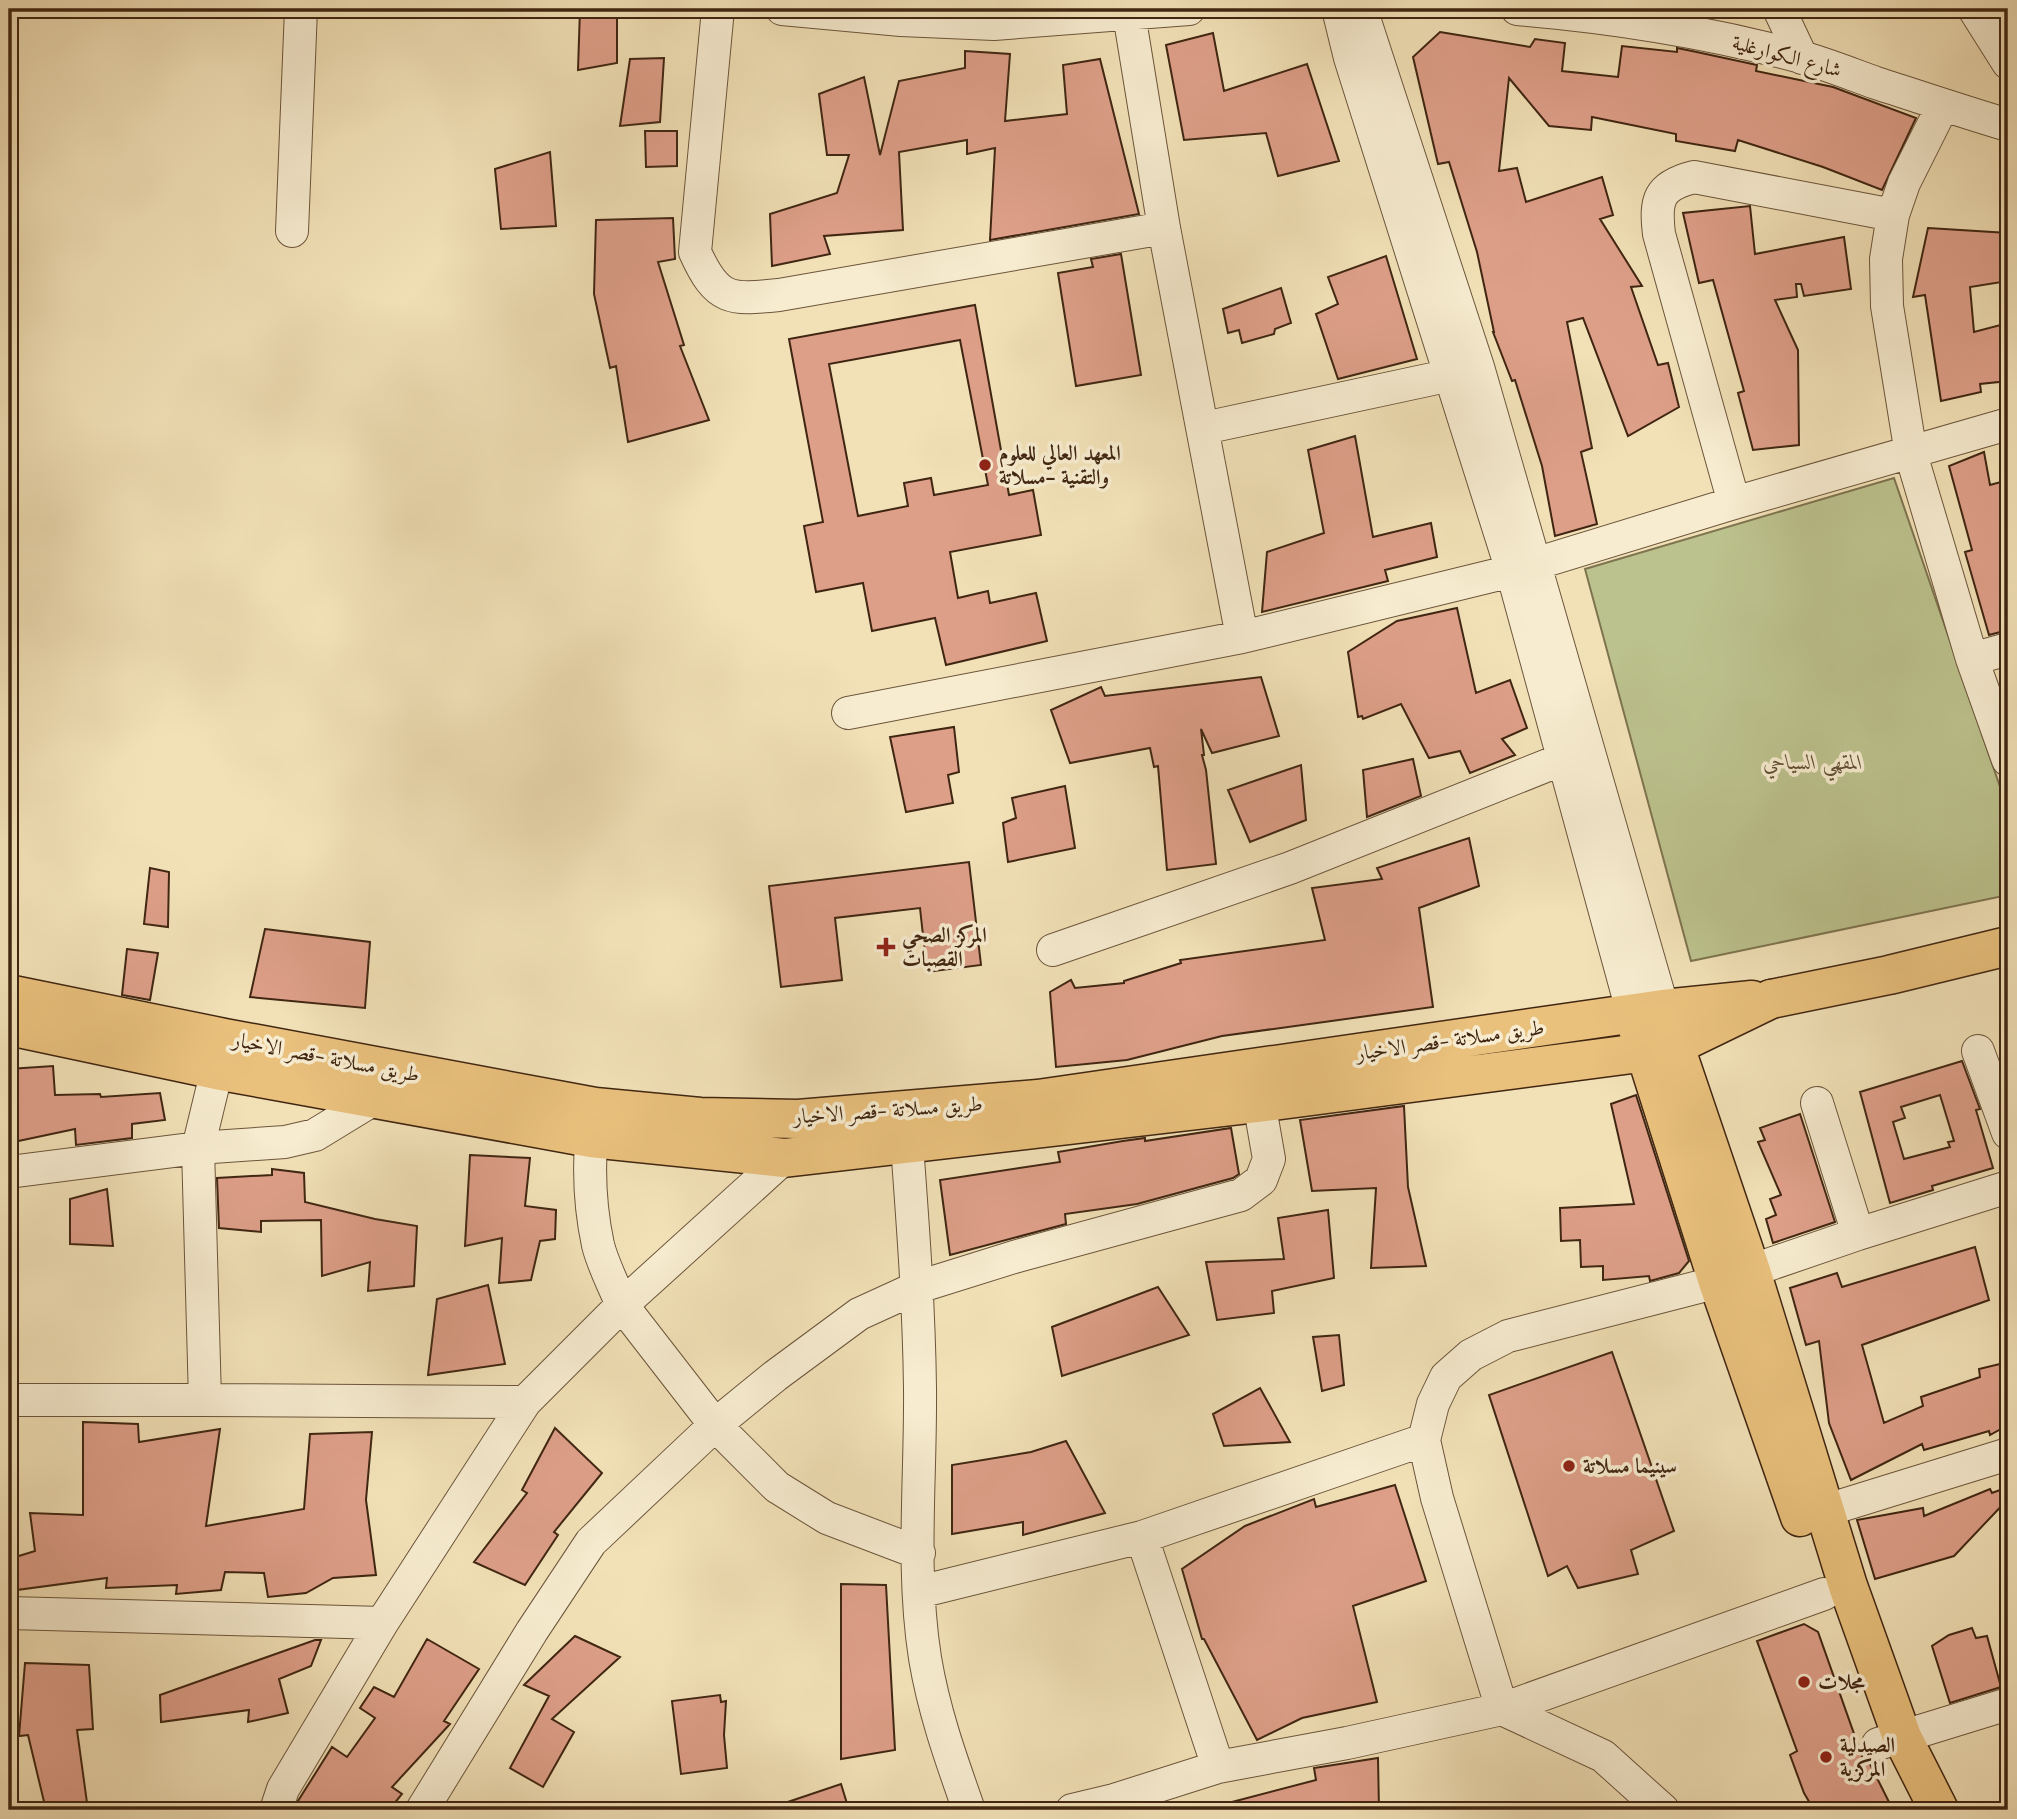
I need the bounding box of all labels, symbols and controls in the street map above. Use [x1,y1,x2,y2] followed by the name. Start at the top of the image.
[1728,28,1845,88] street label: شارع الكوارغلية
[999,439,1121,492] place label: المعهد العالي للعلوم والتقنية -مسلاتة
[977,457,993,473] marker: المعهد العالي للعلوم والتقنية -مسلاتة
[1763,748,1863,782] park label: المقهي السياحي
[902,921,987,974] place label: المركز الصحي القصبات
[876,937,896,957] marker: المركز الصحي القصبات
[1352,1013,1546,1068] street label: طريق مسلاتة -قصر الاخيار
[228,1025,422,1090] street label: طريق مسلاتة -قصر الاخيار
[790,1089,984,1132] street label: طريق مسلاتة -قصر الاخيار
[1583,1452,1677,1481] place label: سينيما مسلاتة
[1561,1458,1577,1474] marker: سينيما مسلاتة
[1818,1668,1866,1697] place label: مجلات
[1796,1674,1812,1690] marker: مجلات
[1840,1731,1895,1784] place label: الصيدلية المركزية
[1818,1749,1834,1765] marker: الصيدلية المركزية

